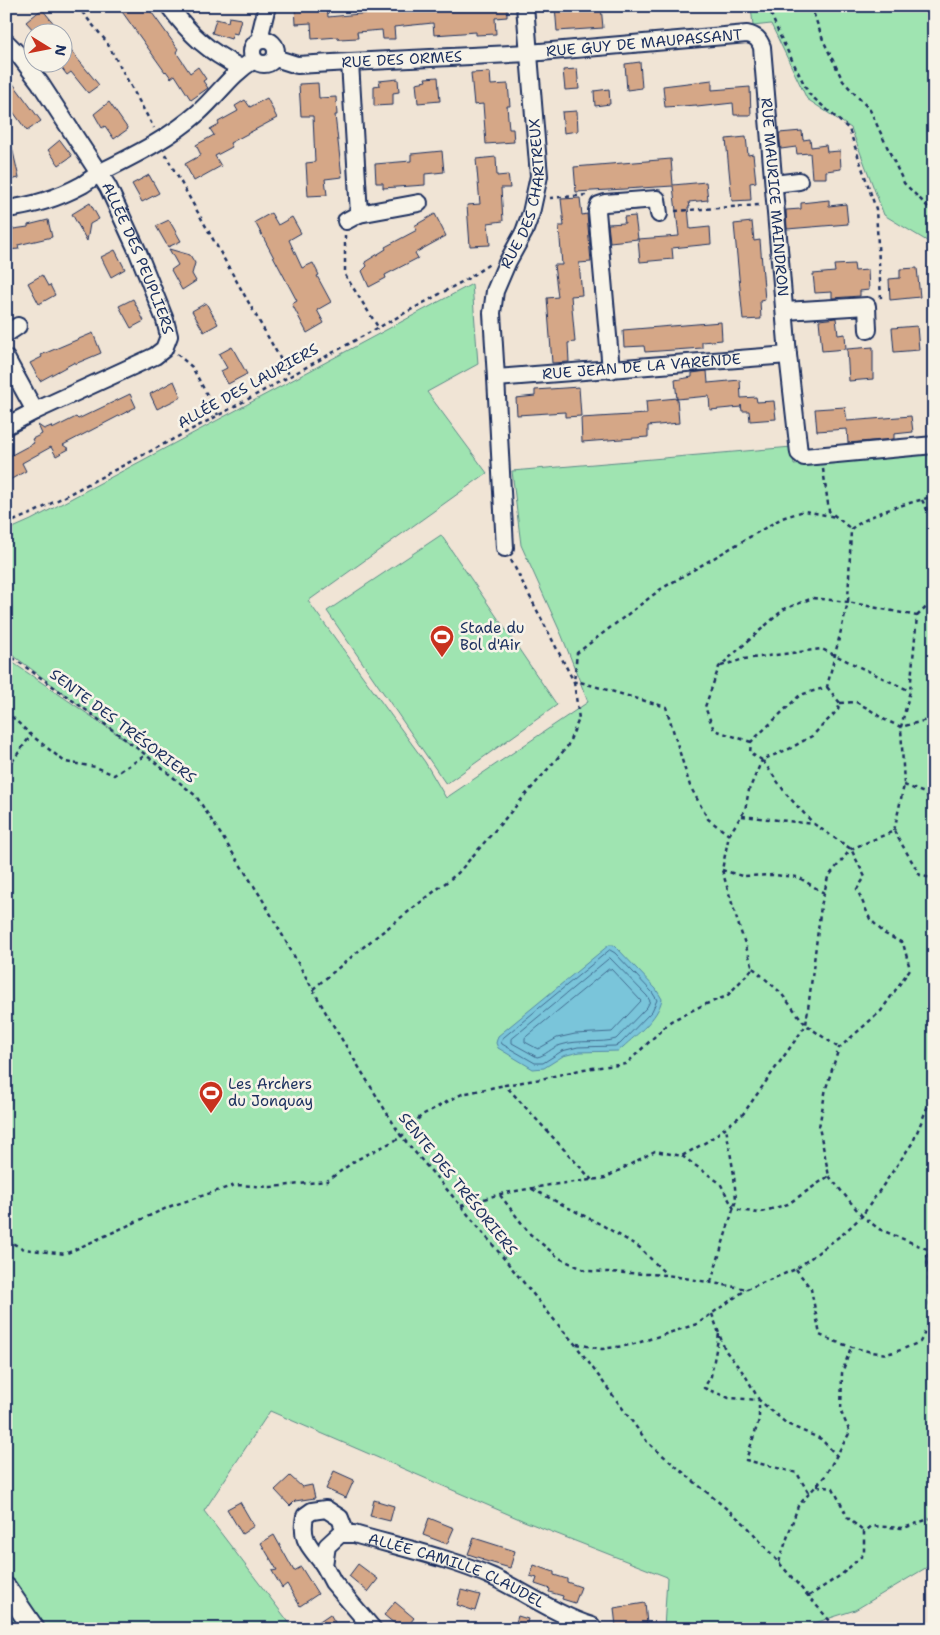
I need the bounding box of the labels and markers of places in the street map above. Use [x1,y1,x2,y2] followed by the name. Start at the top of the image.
[460,618,525,655] place label: Stade du Bol d'Air
[429,624,455,658] sports icon: Stade du Bol d'Air
[228,1074,313,1111] place label: Les Archers du Jonquay
[198,1080,224,1114] sports icon: Les Archers du Jonquay

